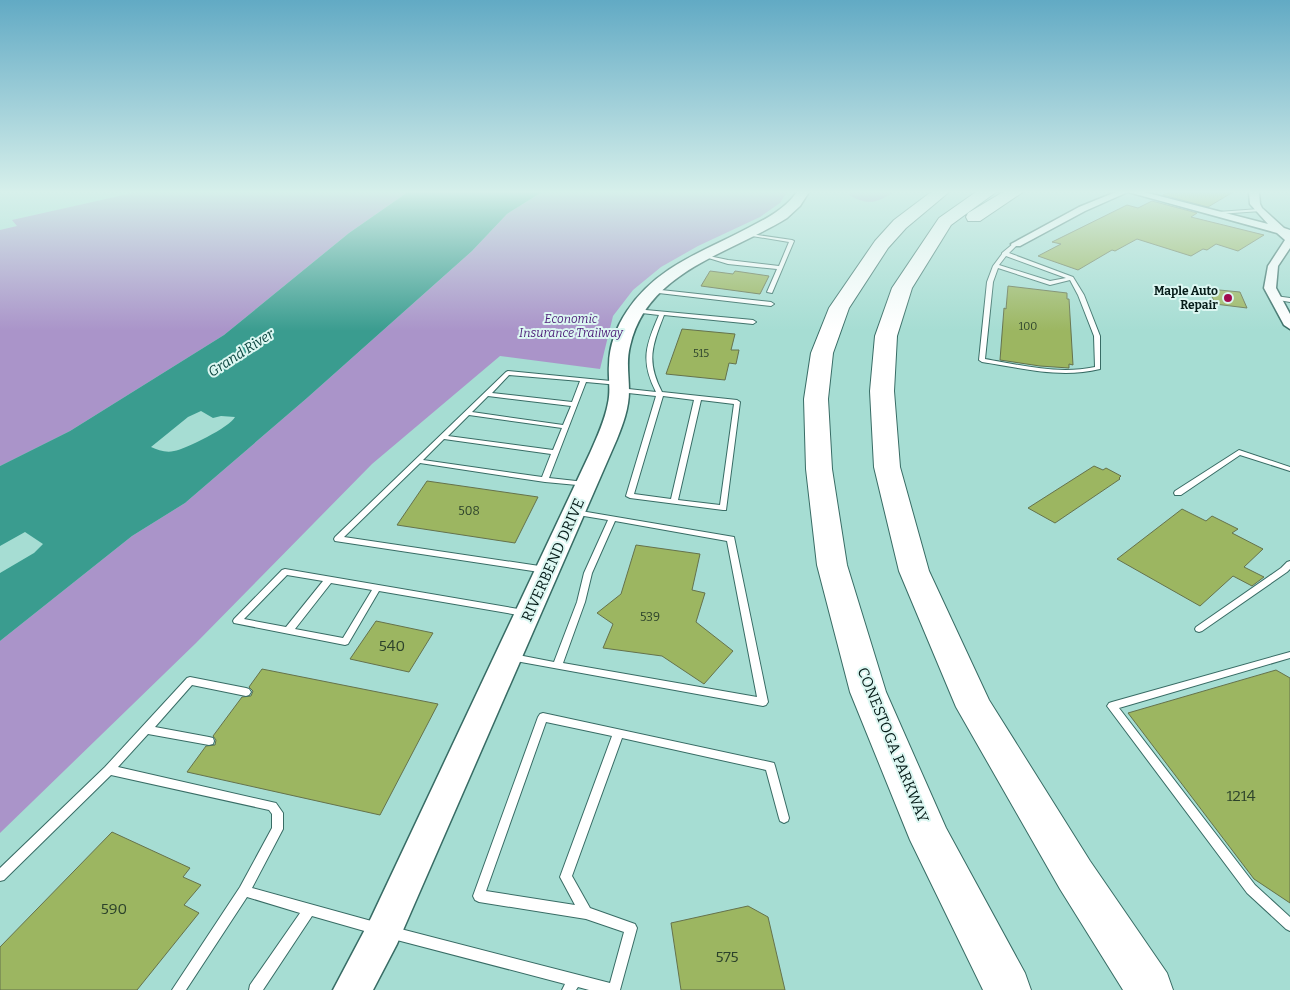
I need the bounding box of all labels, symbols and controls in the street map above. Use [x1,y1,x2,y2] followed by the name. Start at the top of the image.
[1154,284,1218,312] place label: Maple Auto Repair
[1222,292,1234,304] marker: Maple Auto Repair
[519,312,624,340] park label: Economic Insurance Trailway
[1019,320,1037,333] house number: 100
[205,325,278,381] water label: Grand River
[693,347,709,360] house number: 515
[518,496,588,624] street label: RIVERBEND DRIVE
[458,504,480,518] house number: 508
[640,610,660,624] house number: 539
[379,637,405,655] house number: 540
[854,665,933,826] street label: CONESTOGA PARKWAY
[1226,787,1256,805] house number: 1214
[101,900,127,918] house number: 590
[715,948,739,966] house number: 575

